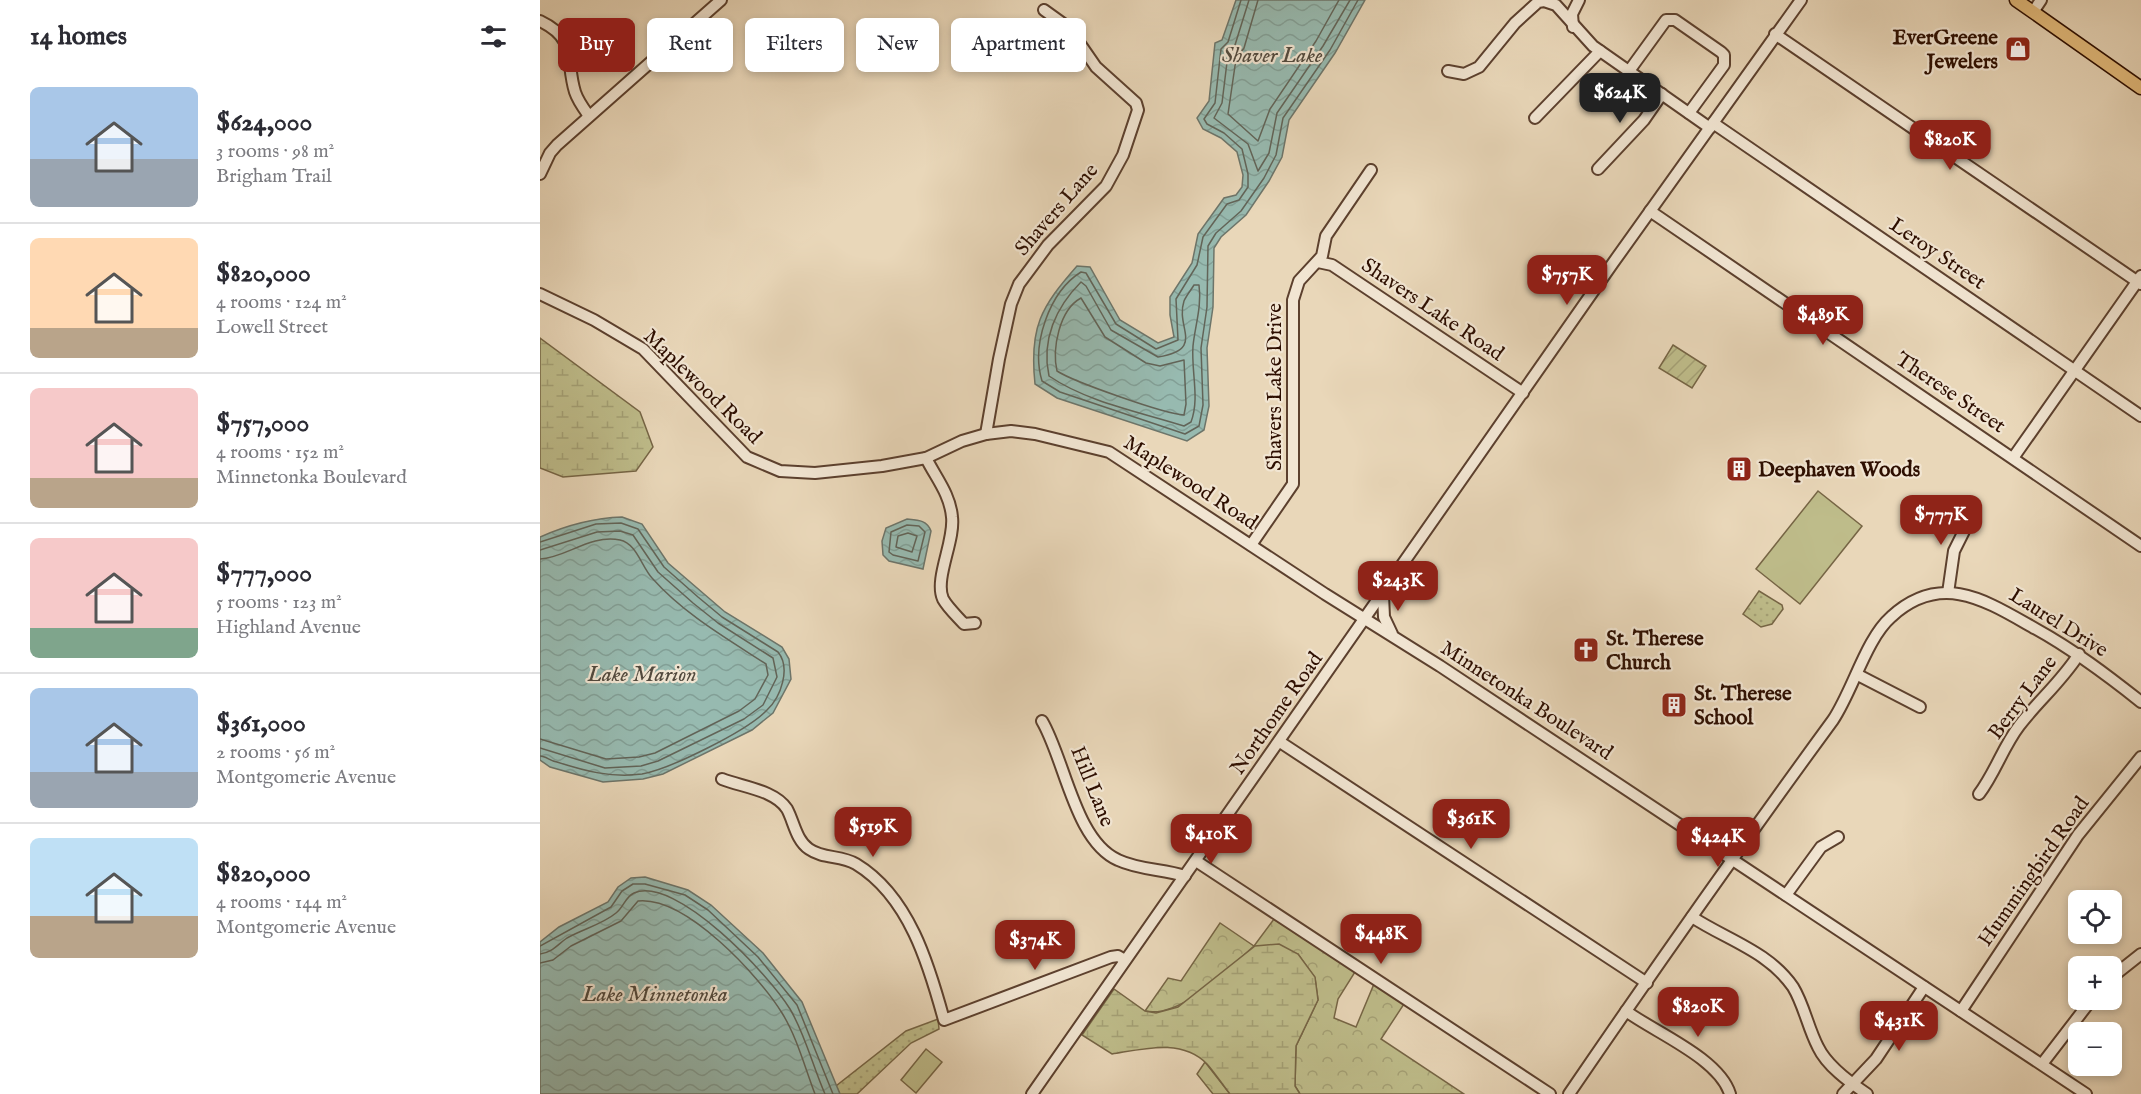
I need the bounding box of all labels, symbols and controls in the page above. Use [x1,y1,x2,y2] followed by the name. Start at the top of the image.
[558,18,635,72] chip: Buy
[647,18,733,72] chip: Rent
[745,18,844,72] chip: Filters
[856,18,939,72] chip: New
[951,18,1086,72] chip: Apartment
[30,20,127,53] text: 14 homes
[477,20,510,53] icon: filters
[1893,25,1998,76] place label: EverGreene Jewelers
[2003,34,2033,64] shop icon: EverGreene Jewelers
[1222,42,1323,70] water label: Shaver Lake
[1578,73,1662,124] pin: $624K
[1593,80,1647,105] text: $624K
[216,106,312,139] text: $624,000
[78,111,150,183] icon: home
[1908,120,1992,171] pin: $820K
[1924,127,1976,152] text: $820K
[216,139,334,164] text: 3 rooms · 98 m²
[1010,158,1105,262] street label: Shavers Lane
[216,164,332,189] text: Brigham Trail
[1884,212,1991,296] street label: Leroy Street
[1356,253,1509,368] street label: Shavers Lake Road
[1525,255,1609,306] pin: $757K
[216,257,311,290] text: $820,000
[78,262,150,334] icon: home
[1541,262,1593,287] text: $757K
[216,290,347,315] text: 4 rooms · 124 m²
[1781,295,1865,346] pin: $489K
[1797,302,1849,327] text: $489K
[1262,303,1289,471] street label: Shavers Lake Drive
[216,315,328,340] text: Lowell Street
[637,324,768,451] street label: Maplewood Road
[1890,346,2010,440] street label: Therese Street
[216,407,309,440] text: $757,000
[78,412,150,484] icon: home
[1118,430,1263,537] street label: Maplewood Road
[216,440,344,465] text: 4 rooms · 152 m²
[1724,454,1754,484] building icon: Deephaven Woods
[1758,457,1920,484] place label: Deephaven Woods
[216,465,407,490] text: Minnetonka Boulevard
[1899,495,1983,546] pin: $777K
[1914,502,1968,527] text: $777K
[216,557,312,590] text: $777,000
[1356,561,1440,612] pin: $243K
[78,562,150,634] icon: home
[1372,568,1424,593] text: $243K
[2004,582,2113,664] street label: Laurel Drive
[216,590,342,615] text: 5 rooms · 123 m²
[216,615,361,640] text: Highland Avenue
[1606,626,1704,677] place label: St. Therese Church
[1435,635,1618,768] street label: Minnetonka Boulevard
[1571,635,1601,665] church icon: St. Therese Church
[1225,646,1330,781] street label: Northome Road
[1983,650,2064,745] street label: Berry Lane
[586,661,697,689] water label: Lake Marion
[1694,681,1792,732] place label: St. Therese School
[1659,690,1689,720] building icon: St. Therese School
[216,707,306,740] text: $361,000
[78,712,150,784] icon: home
[216,740,335,765] text: 2 rooms · 56 m²
[1063,742,1120,831] street label: Hill Lane
[216,765,396,790] text: Montgomerie Avenue
[1972,791,2097,952] street label: Hummingbird Road
[1429,799,1513,850] pin: $361K
[1447,806,1495,831] text: $361K
[831,807,915,858] pin: $519K
[849,814,897,839] text: $519K
[1169,814,1253,865] pin: $410K
[1676,817,1760,868] pin: $424K
[1185,821,1237,846] text: $410K
[1691,824,1745,849] text: $424K
[216,857,311,890] text: $820,000
[78,862,150,934] icon: home
[216,890,347,915] text: 4 rooms · 144 m²
[2068,890,2122,1076] map controls
[2068,890,2122,944] button: locate
[1339,914,1423,965] pin: $448K
[216,915,396,940] text: Montgomerie Avenue
[993,920,1077,971] pin: $374K
[1355,921,1408,946] text: $448K
[1009,927,1061,952] text: $374K
[2068,956,2122,1010] button: +
[581,981,728,1009] water label: Lake Minnetonka
[1656,987,1740,1038] pin: $820K
[1672,994,1724,1019] text: $820K
[1857,1001,1941,1052] pin: $431K
[1874,1008,1924,1033] text: $431K
[2068,1022,2122,1076] button: −

